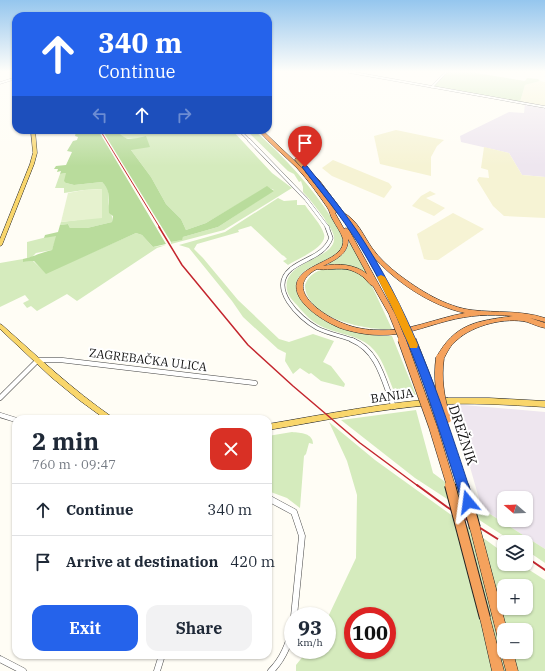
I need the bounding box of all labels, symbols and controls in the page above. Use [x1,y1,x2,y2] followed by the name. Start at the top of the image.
[98,24,182,61] text: 340 m
[32,28,84,80] icon: ahead
[98,60,175,83] text: Continue
[89,104,111,126] icon: left
[131,104,153,126] icon: ahead
[173,104,195,126] icon: right
[288,126,322,167] pin
[294,132,316,154] icon: arrive
[88,345,209,374] street label: ZAGREBAČKA ULICA
[370,385,415,406] street label: BANIJA
[445,402,481,468] street label: DREŽNIK
[32,425,99,457] text: 2 min
[210,428,252,470] button: close
[32,456,116,473] text: 760 m · 09:47
[447,481,489,523] position arrow
[497,491,533,527] north arrow
[497,491,533,659] map controls
[32,499,54,521] icon: ahead
[66,500,133,519] text: Continue
[207,500,252,519] text: 340 m
[497,535,533,571] button: layers
[32,551,54,573] icon: arrive
[66,552,218,571] text: Arrive at destination
[230,552,275,571] text: 420 m
[497,579,533,615] button: +
[32,605,138,651] button: Exit
[146,605,252,651] button: Share
[344,607,396,659] speed limit sign: 100
[298,614,322,641] text: 93
[497,623,533,659] button: −
[297,636,323,649] text: km/h

